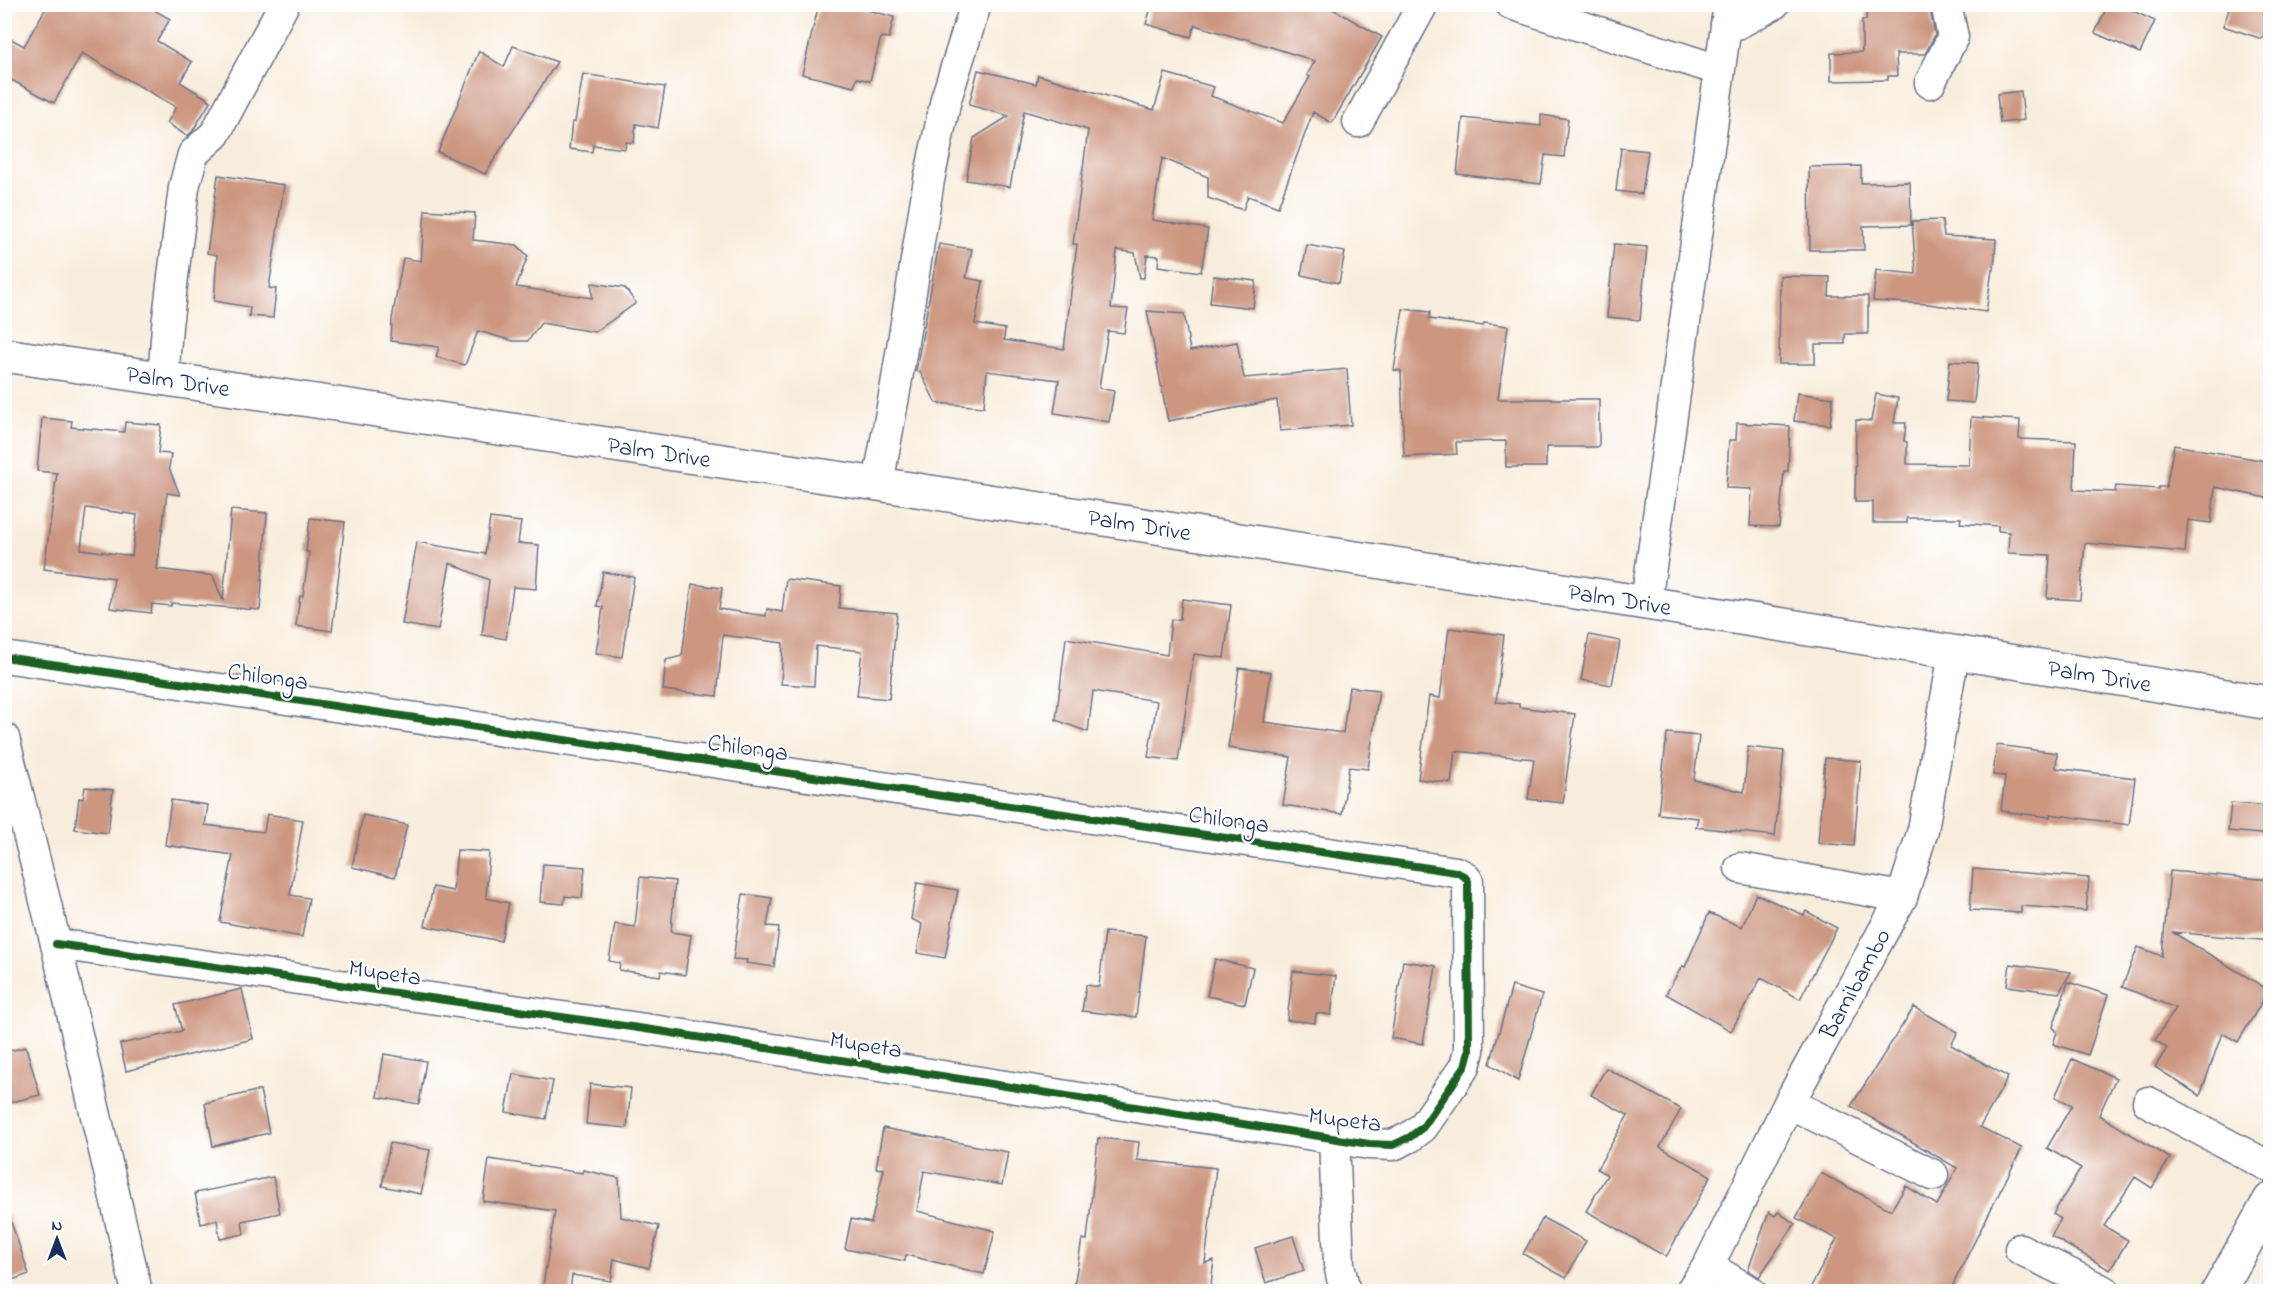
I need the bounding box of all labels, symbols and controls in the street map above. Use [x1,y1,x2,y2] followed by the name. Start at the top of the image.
[124,358,232,408] street label: Palm Drive
[604,429,713,479] street label: Palm Drive
[1085,502,1193,552] street label: Palm Drive
[1565,576,1674,627] street label: Palm Drive
[2045,653,2154,704] street label: Palm Drive
[225,656,310,701] street label: Chilonga
[705,727,790,772] street label: Chilonga
[1186,799,1271,844] street label: Chilonga
[1812,923,1901,1047] street label: Bamibambo
[346,952,423,997] street label: Mupeta
[827,1023,904,1069] street label: Mupeta
[1306,1100,1383,1143] street label: Mupeta
[27,1209,87,1269] north arrow
[52,1214,63,1238] text: N

